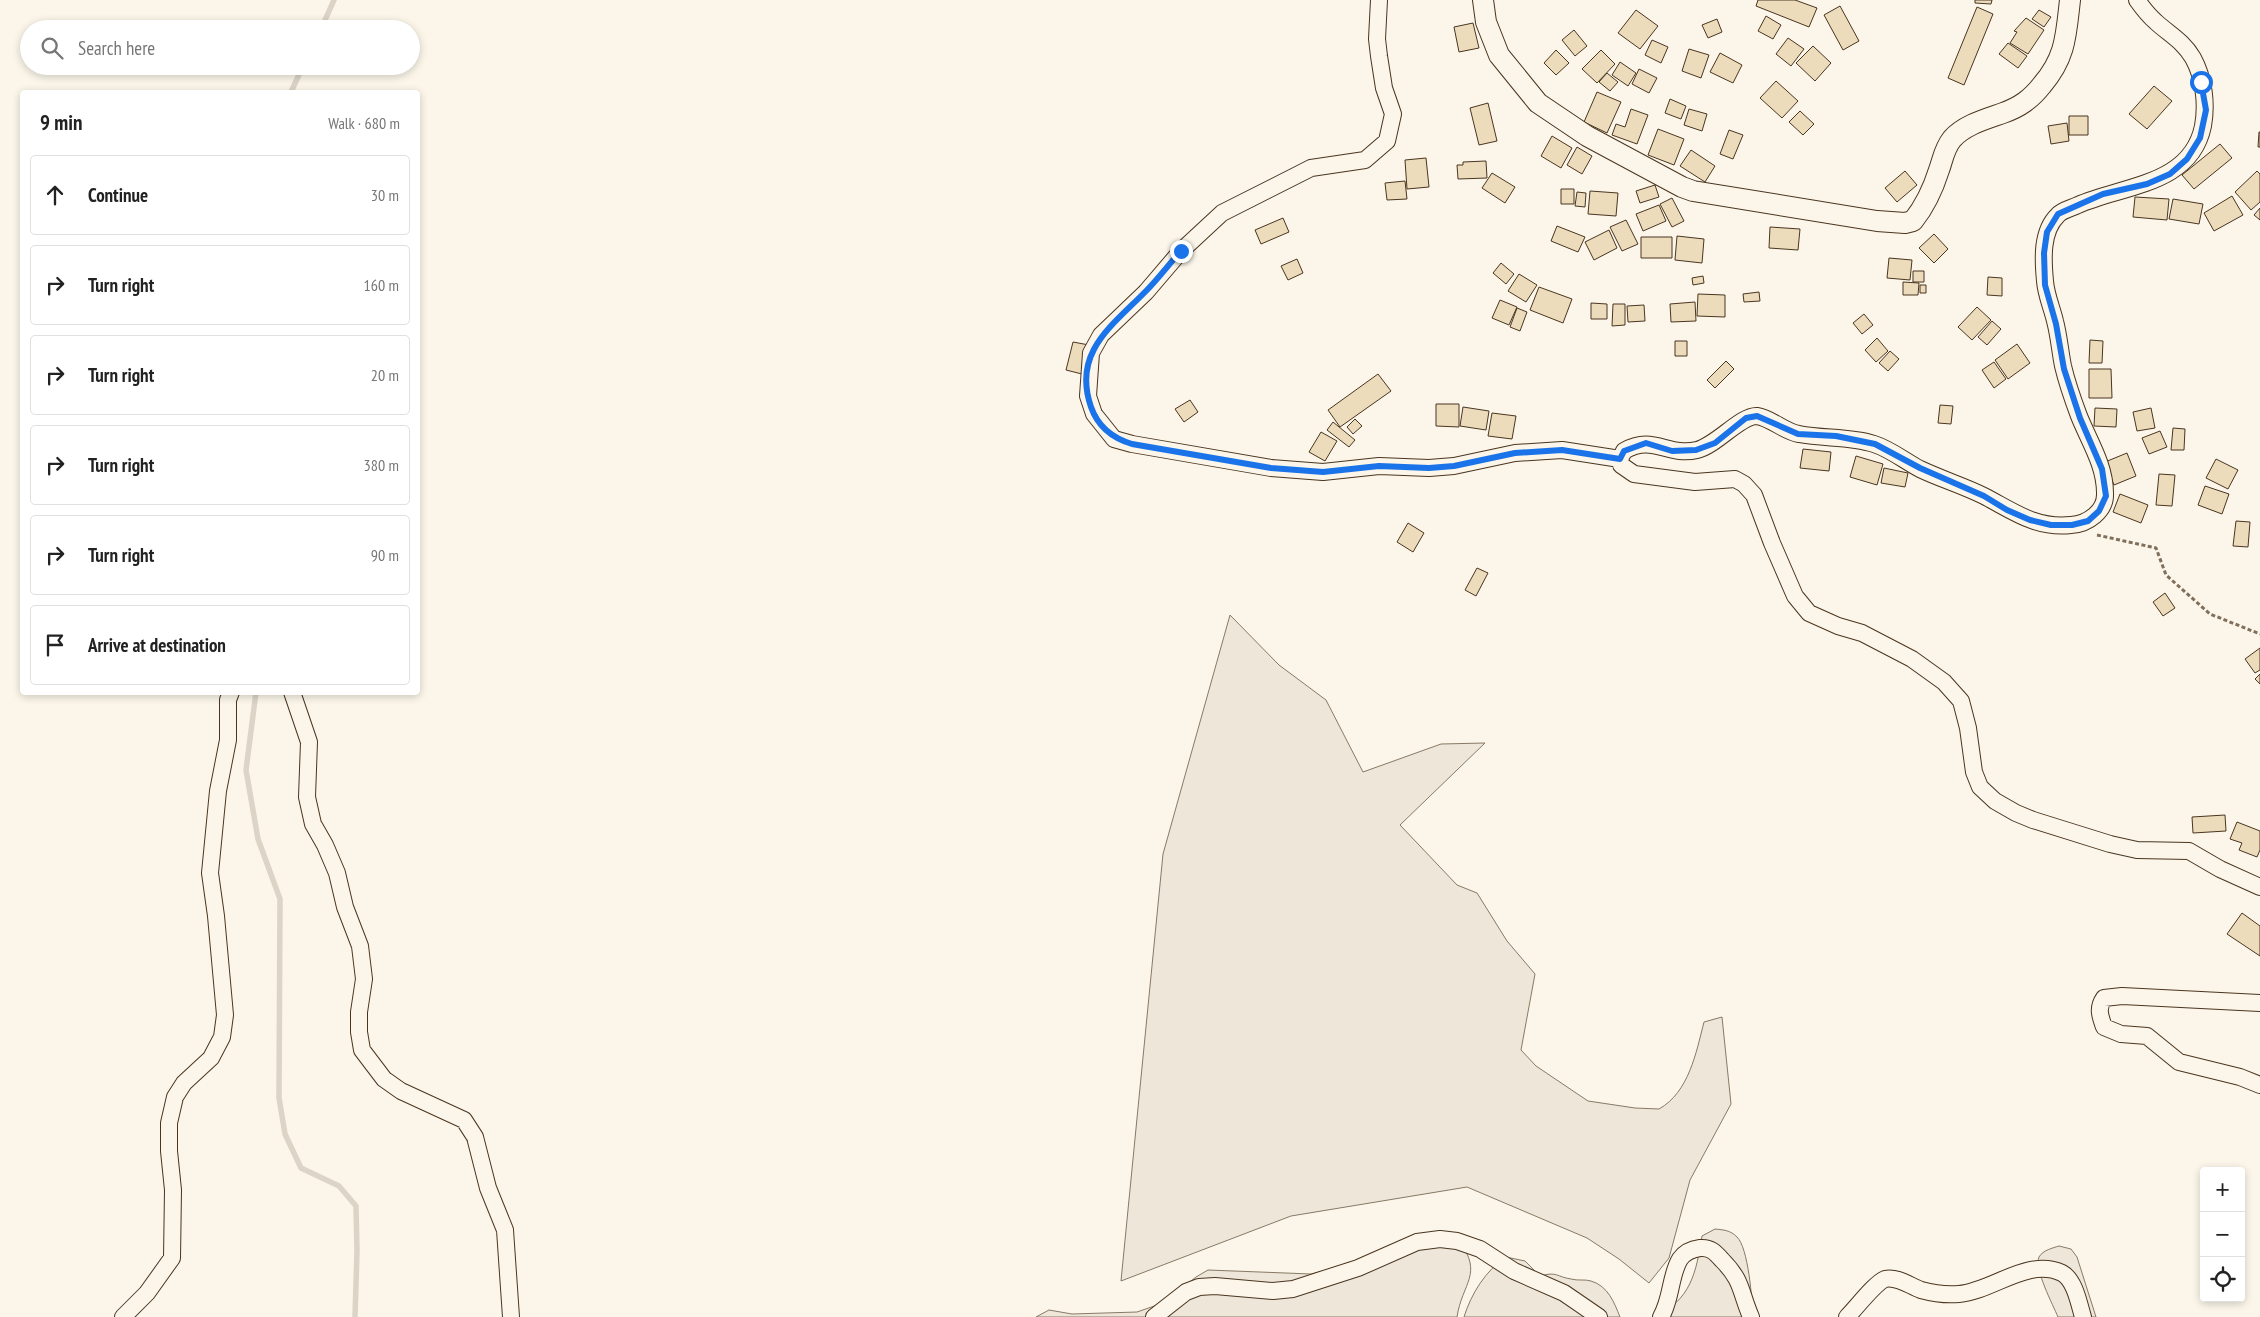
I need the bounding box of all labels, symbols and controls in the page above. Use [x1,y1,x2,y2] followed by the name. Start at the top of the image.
[20,20,420,75] search box
[38,34,66,62] icon: search
[78,36,155,60] text: Search here
[2190,71,2213,94] route start
[40,109,82,136] text: 9 min
[328,113,400,133] text: Walk · 680 m
[41,181,69,209] icon: ahead
[88,183,148,207] text: Continue
[371,185,399,205] text: 30 m
[1170,240,1193,263] route end
[41,271,69,299] icon: right
[88,273,154,297] text: Turn right
[364,275,399,295] text: 160 m
[41,361,69,389] icon: right
[88,363,154,387] text: Turn right
[371,365,399,385] text: 20 m
[41,451,69,479] icon: right
[88,453,154,477] text: Turn right
[364,455,399,475] text: 380 m
[41,541,69,569] icon: right
[88,543,154,567] text: Turn right
[371,545,399,565] text: 90 m
[41,631,69,659] icon: arrive
[88,633,226,657] text: Arrive at destination
[2200,1167,2245,1302] map controls
[2200,1167,2245,1212] button: +
[2200,1212,2245,1257] button: −
[2200,1257,2245,1302] button: locate

